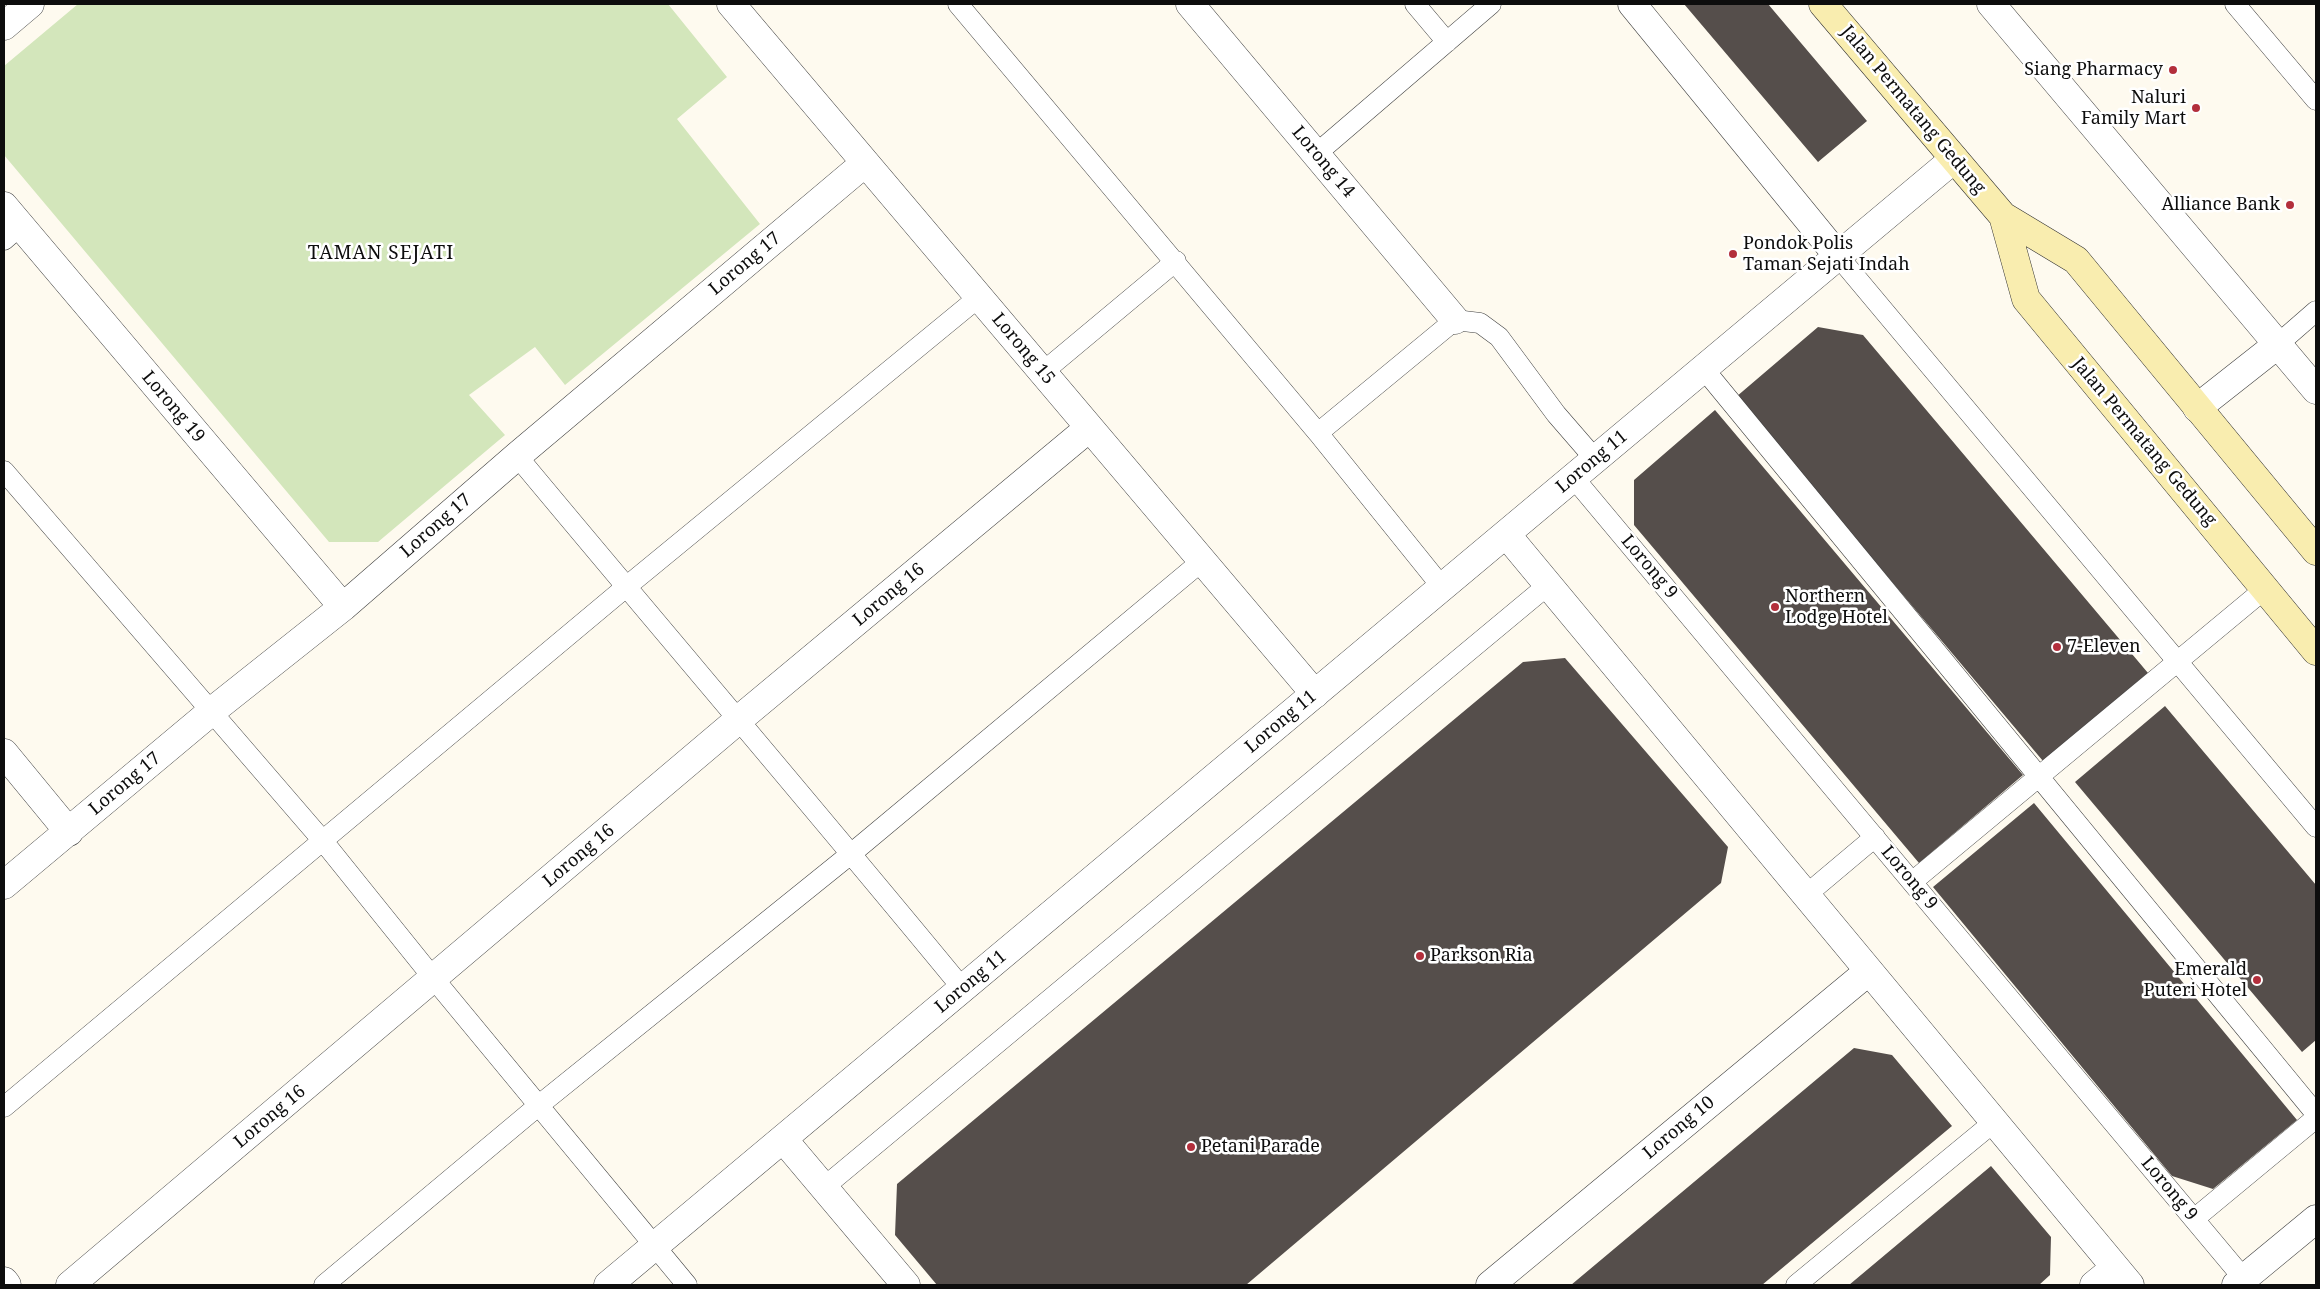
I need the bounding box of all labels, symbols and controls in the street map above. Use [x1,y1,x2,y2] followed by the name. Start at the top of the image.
[1836,21,1990,199] street label: Jalan Permatang Gedung
[2024,59,2163,81] place label: Siang Pharmacy
[2167,64,2179,76] marker: Siang Pharmacy
[2081,87,2186,130] place label: Naluri Family Mart
[2190,102,2202,114] marker: Naluri Family Mart
[1287,122,1359,202] street label: Lorong 14
[2161,194,2280,216] place label: Alliance Bank
[2284,199,2296,211] marker: Alliance Bank
[705,228,785,300] street label: Lorong 17
[1743,233,1910,276] place label: Pondok Polis Taman Sejati Indah
[306,243,456,265] district label: TAMAN SEJATI
[1727,248,1739,260] marker: Pondok Polis Taman Sejati Indah
[987,309,1059,389] street label: Lorong 15
[2067,353,2221,531] street label: Jalan Permatang Gedung
[137,367,209,447] street label: Lorong 19
[1552,426,1632,498] street label: Lorong 11
[396,489,476,563] street label: Lorong 17
[1616,531,1682,603] street label: Lorong 9
[849,559,929,631] street label: Lorong 16
[1785,586,1888,628] place label: Northern Lodge Hotel
[1769,601,1781,613] marker: Northern Lodge Hotel
[2067,636,2141,658] place label: 7-Eleven
[2051,641,2063,653] marker: 7-Eleven
[1241,686,1321,758] street label: Lorong 11
[85,748,165,820] street label: Lorong 17
[539,820,619,892] street label: Lorong 16
[1876,842,1942,914] street label: Lorong 9
[1430,945,1533,967] place label: Parkson Ria
[931,946,1011,1018] street label: Lorong 11
[1414,950,1426,962] marker: Parkson Ria
[2144,959,2247,1002] place label: Emerald Puteri Hotel
[2251,974,2263,986] marker: Emerald Puteri Hotel
[230,1081,310,1153] street label: Lorong 16
[1639,1092,1719,1164] street label: Lorong 10
[1201,1136,1320,1158] place label: Petani Parade
[1185,1141,1197,1153] marker: Petani Parade
[2136,1153,2202,1225] street label: Lorong 9

